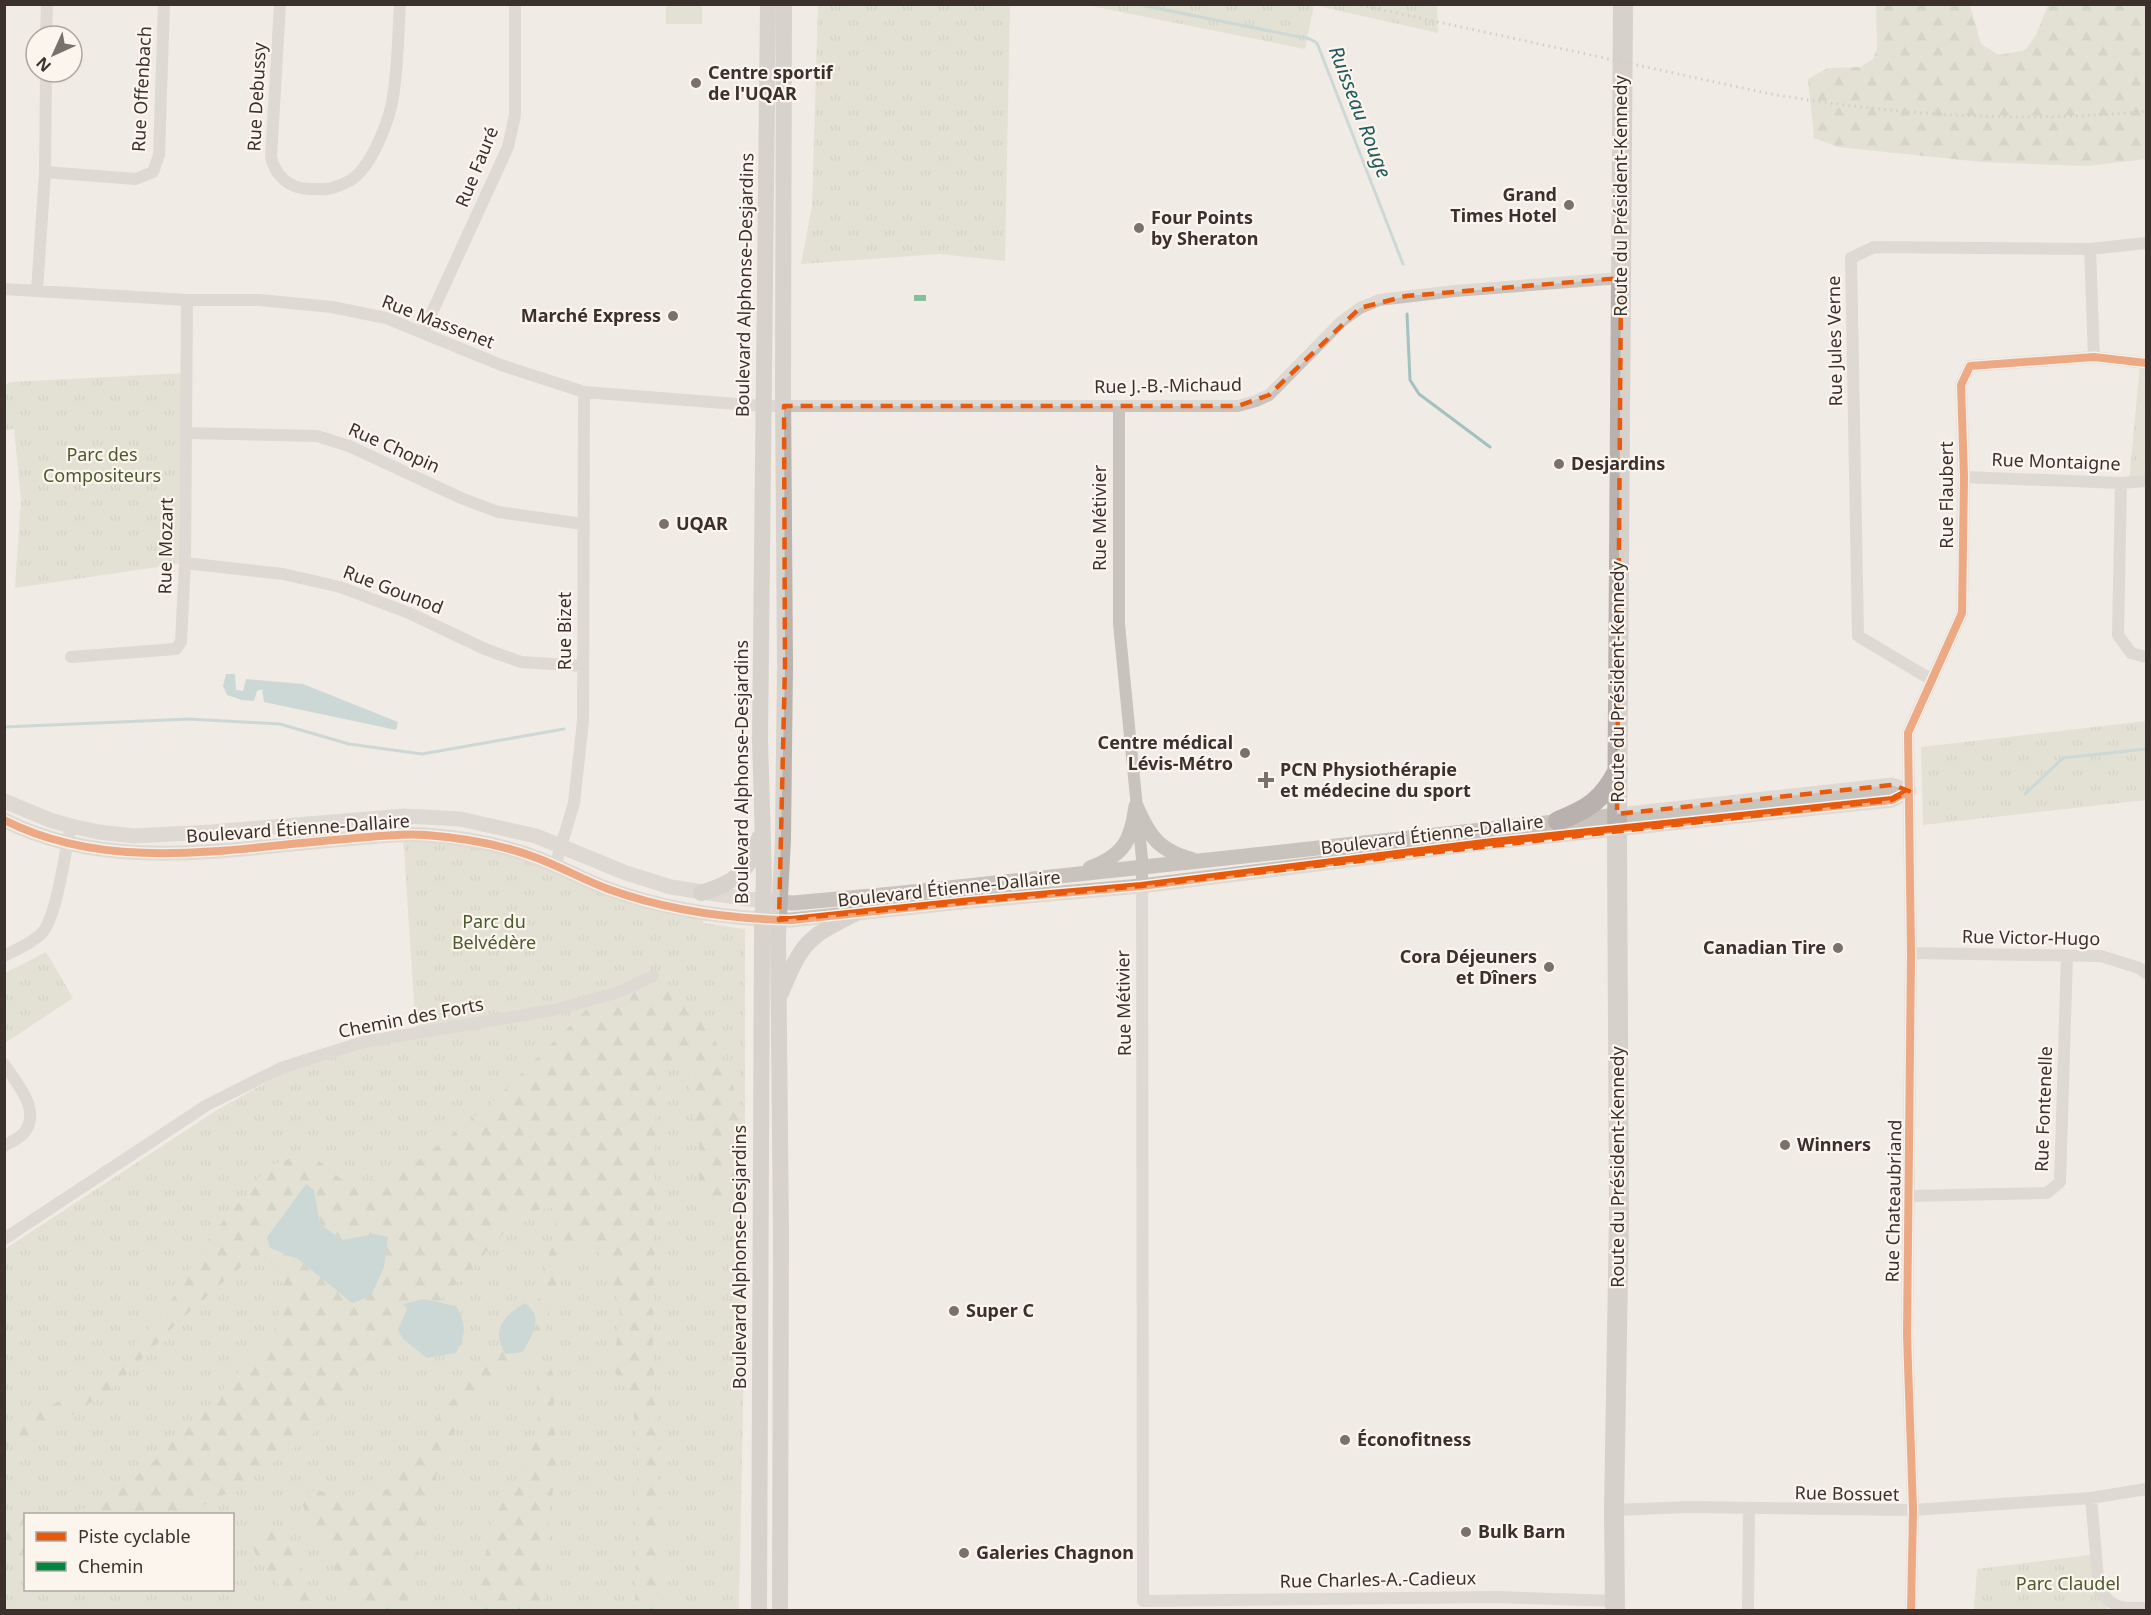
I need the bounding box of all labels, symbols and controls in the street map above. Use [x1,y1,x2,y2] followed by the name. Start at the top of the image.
[24,24,84,84] north arrow
[126,25,156,152] street label: Rue Offenbach
[241,41,271,152] street label: Rue Debussy
[1323,42,1398,182] water label: Ruisseau Rouge
[31,52,56,77] text: N
[708,60,834,105] place label: Centre sportif de l'UQAR
[1608,74,1632,317] street label: Route du Président-Kennedy
[689,76,703,90] marker: Centre sportif de l'UQAR
[449,123,503,211] street label: Rue Fauré
[730,153,758,417] street label: Boulevard Alphonse-Desjardins
[1450,182,1557,227] place label: Grand Times Hotel
[1562,198,1576,212] marker: Grand Times Hotel
[1151,205,1259,250] place label: Four Points by Sheraton
[1132,221,1146,235] marker: Four Points by Sheraton
[1821,276,1847,407] street label: Rue Jules Verne
[379,289,499,354] street label: Rue Massenet
[521,303,661,327] place label: Marché Express
[666,309,680,323] marker: Marché Express
[1094,372,1242,398] street label: Rue J.-B.-Michaud
[345,416,444,478] street label: Rue Chopin
[1934,441,1958,549] street label: Rue Flaubert
[43,442,161,487] park label: Parc des Compositeurs
[1991,447,2121,475] street label: Rue Montaigne
[1571,451,1665,475] place label: Desjardins
[1552,457,1566,471] marker: Desjardins
[1087,464,1111,571] street label: Rue Métivier
[152,497,178,595] street label: Rue Mozart
[676,511,728,535] place label: UQAR
[657,517,671,531] marker: UQAR
[340,559,447,619] street label: Rue Gounod
[1605,560,1629,803] street label: Route du Président-Kennedy
[552,591,576,670] street label: Rue Bizet
[729,640,753,904] street label: Boulevard Alphonse-Desjardins
[1098,730,1233,775] place label: Centre médical Lévis-Métro
[1238,746,1252,760] marker: Centre médical Lévis-Métro
[1280,757,1471,802] place label: PCN Physiothérapie et médecine du sport
[1257,771,1275,789] marker: PCN Physiothérapie et médecine du sport
[185,808,411,848] street label: Boulevard Étienne-Dallaire
[1319,808,1545,860] street label: Boulevard Étienne-Dallaire
[836,864,1062,912] street label: Boulevard Étienne-Dallaire
[452,909,536,954] park label: Parc du Belvédère
[1962,924,2100,950] street label: Rue Victor-Hugo
[1703,935,1826,959] place label: Canadian Tire
[1831,941,1845,955] marker: Canadian Tire
[1400,944,1537,989] place label: Cora Déjeuners et Dîners
[1110,949,1136,1056] street label: Rue Métivier
[1542,960,1556,974] marker: Cora Déjeuners et Dîners
[336,991,485,1043] street label: Chemin des Forts
[1605,1045,1629,1288] street label: Route du Président-Kennedy
[2029,1046,2057,1172] street label: Rue Fontenelle
[1880,1119,1906,1283] street label: Rue Chateaubriand
[727,1125,751,1389] street label: Boulevard Alphonse-Desjardins
[1797,1132,1871,1156] place label: Winners
[1778,1138,1792,1152] marker: Winners
[966,1298,1034,1322] place label: Super C
[947,1304,961,1318] marker: Super C
[1357,1427,1471,1451] place label: Éconofitness
[1338,1433,1352,1447] marker: Éconofitness
[1794,1480,1900,1506] street label: Rue Bossuet
[24,1513,234,1591] legend
[1478,1519,1565,1543] place label: Bulk Barn
[78,1524,191,1548] text: Piste cyclable
[1459,1525,1473,1539] marker: Bulk Barn
[976,1540,1134,1564] place label: Galeries Chagnon
[957,1546,971,1560] marker: Galeries Chagnon
[78,1554,143,1578] text: Chemin
[1280,1565,1477,1593] street label: Rue Charles-A.-Cadieux
[2016,1571,2120,1595] park label: Parc Claudel

